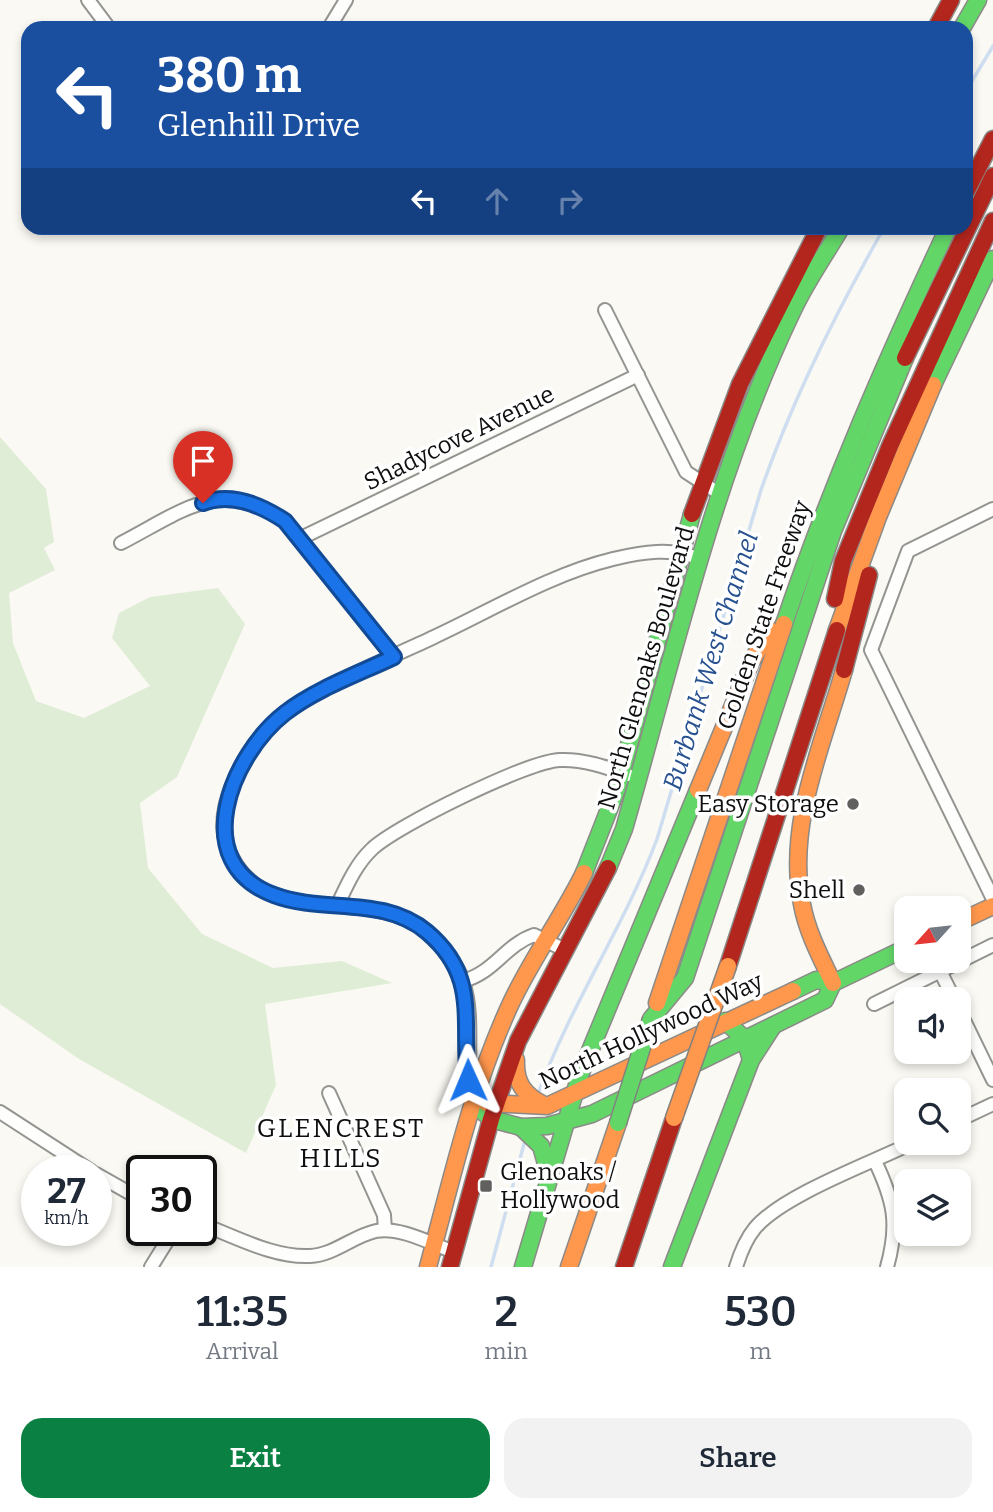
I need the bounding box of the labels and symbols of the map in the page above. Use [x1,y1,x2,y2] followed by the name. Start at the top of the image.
[359,380,559,496] street label: Shadycove Avenue
[173,431,233,503] pin
[712,496,816,733] street label: Golden State Freeway
[592,523,700,813] street label: North Glenoaks Boulevard
[657,528,765,794] water label: Burbank West Channel
[697,790,839,818] place label: Easy Storage
[845,796,861,812] marker: Easy Storage
[789,876,845,904] place label: Shell
[851,882,867,898] marker: Shell
[894,896,971,973] north arrow
[535,967,767,1095] street label: North Hollywood Way
[431,1043,505,1117] position arrow
[257,1113,425,1174] district label: GLENCREST HILLS
[126,1155,217,1246] speed limit sign: 30
[500,1158,620,1214] place label: Glenoaks / Hollywood
[478,1178,494,1194] marker: Glenoaks / Hollywood

